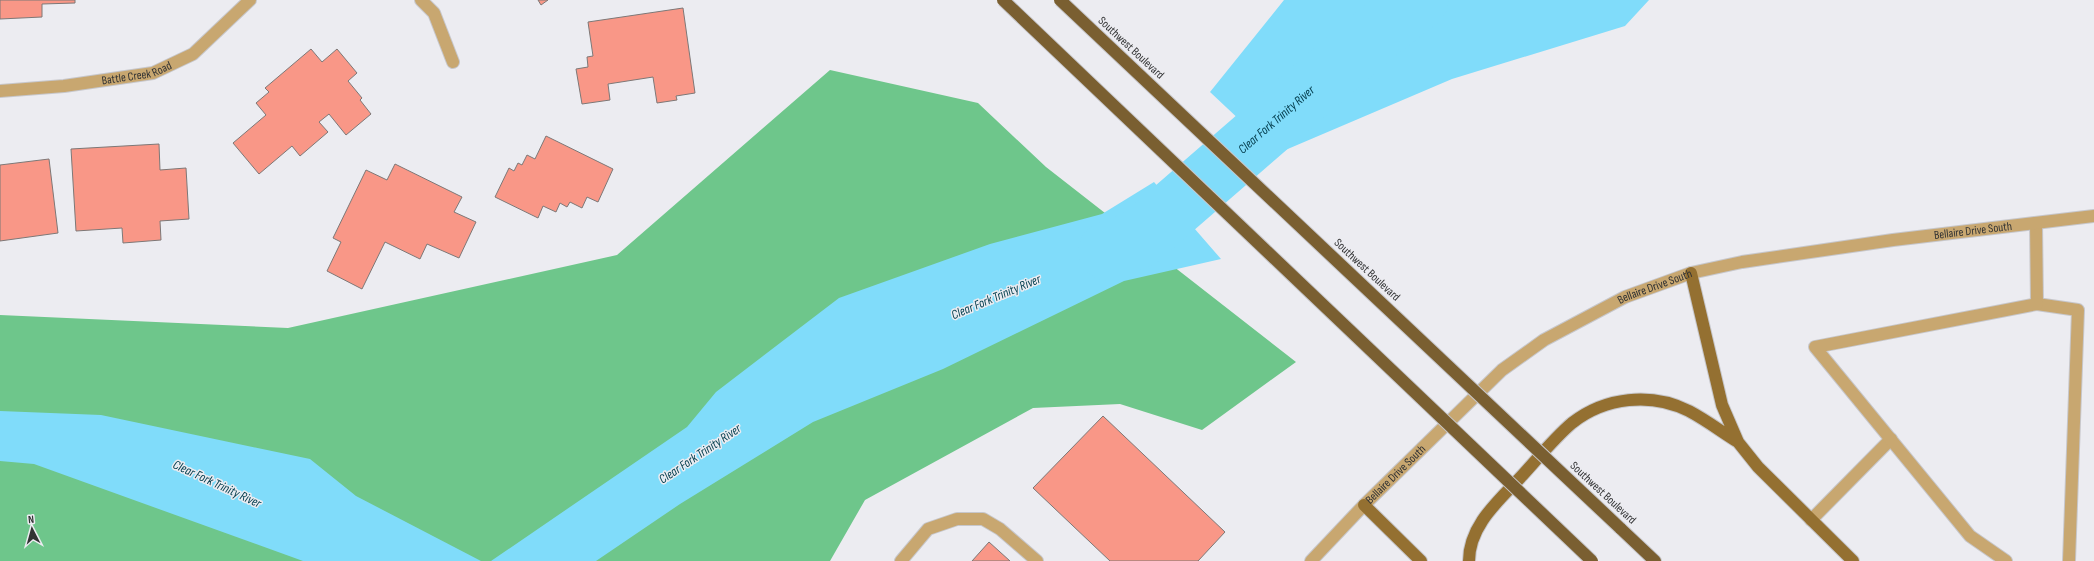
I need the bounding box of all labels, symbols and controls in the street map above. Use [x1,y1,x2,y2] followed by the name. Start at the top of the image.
[1095,14,1167,82] street label: Southwest Boulevard
[101,58,174,88] street label: Battle Creek Road
[1235,81,1319,157] water label: Clear Fork Trinity River
[1933,218,2013,243] street label: Bellaire Drive South
[1331,236,1403,304] street label: Southwest Boulevard
[1615,266,1694,307] street label: Bellaire Drive South
[949,270,1044,323] water label: Clear Fork Trinity River
[656,420,745,487] water label: Clear Fork Trinity River
[1362,442,1429,507] street label: Bellaire Drive South
[170,457,265,512] water label: Clear Fork Trinity River
[1567,459,1639,527] street label: Southwest Boulevard
[12,509,52,549] north arrow
[27,513,35,526] text: N

